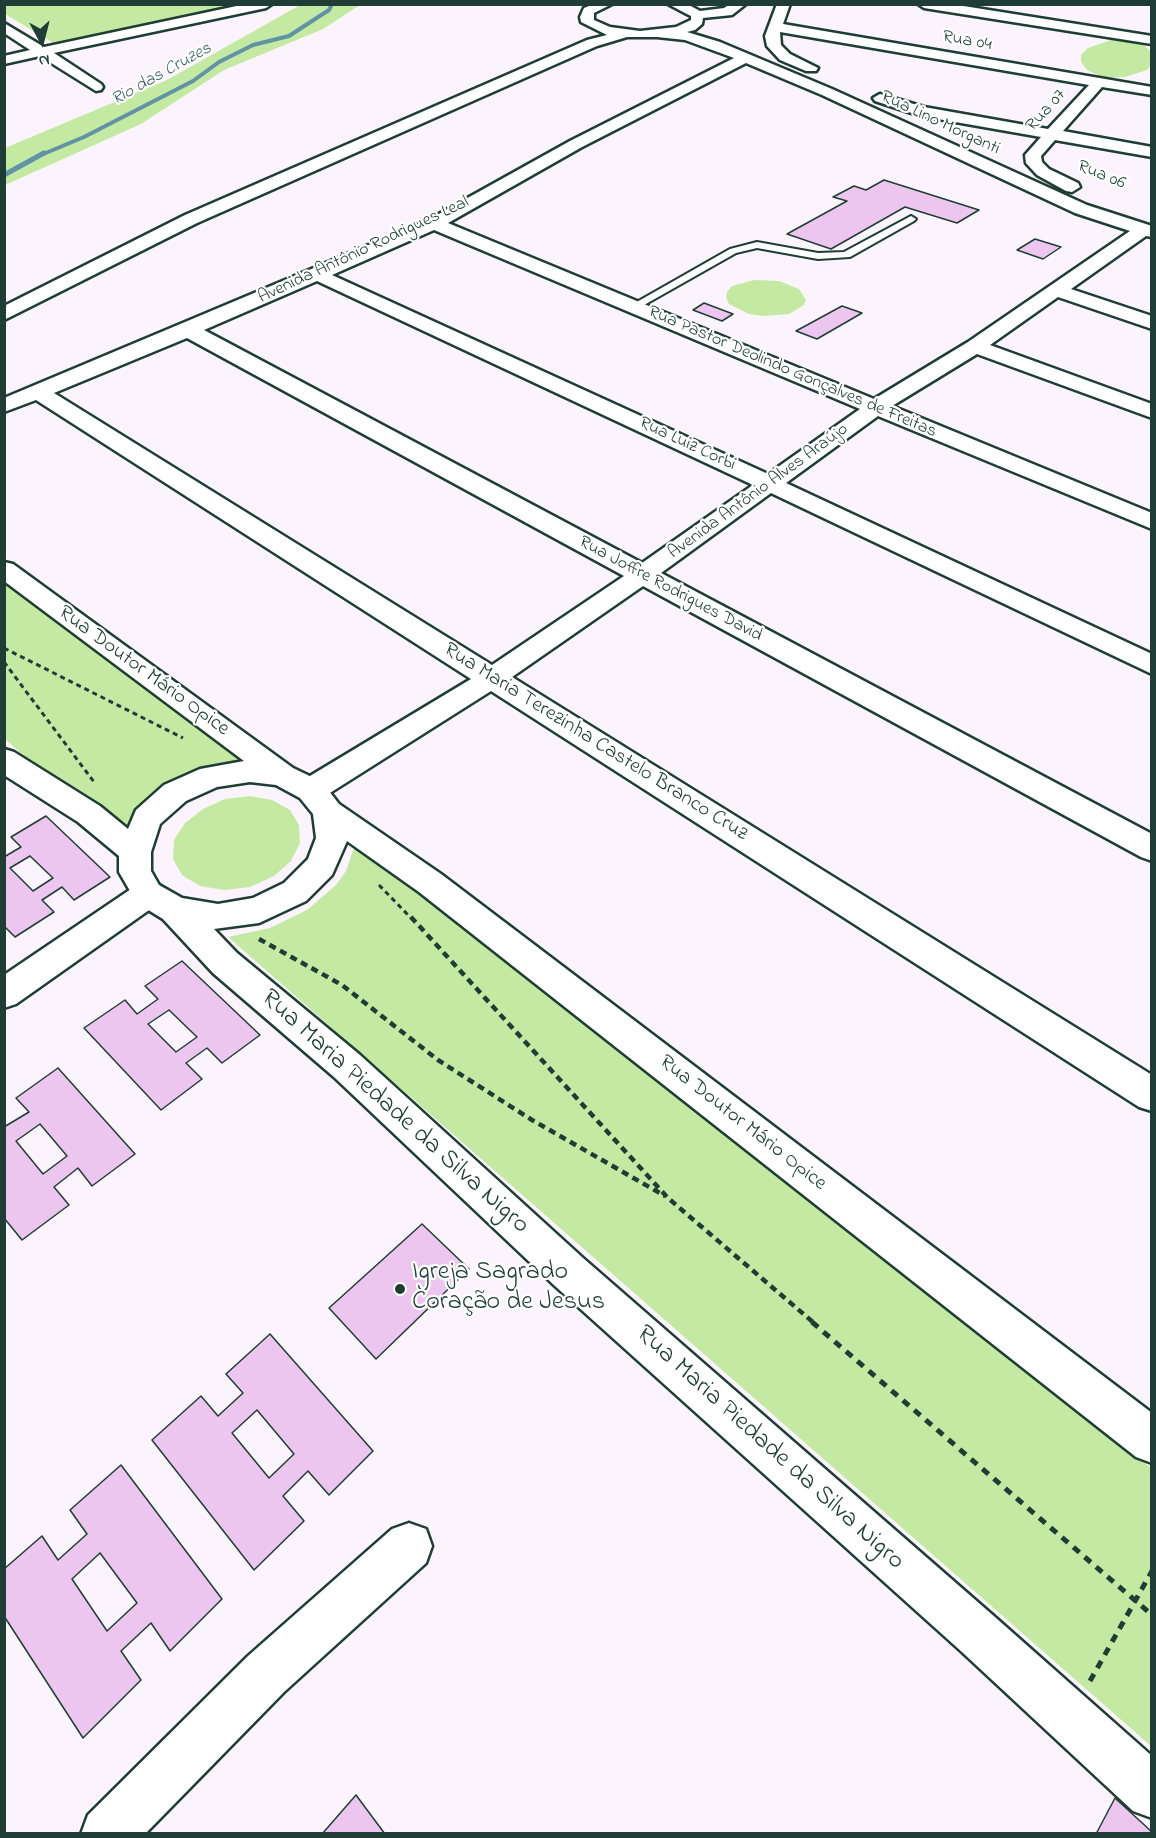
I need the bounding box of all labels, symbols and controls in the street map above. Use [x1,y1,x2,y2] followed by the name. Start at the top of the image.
[12,12,72,72] north arrow
[941,27,993,57] street label: Rua 04
[108,39,216,111] water label: Rio das Cruzes
[37,47,51,72] text: N
[1022,85,1072,137] street label: Rua 07
[877,87,1003,161] street label: Rua Lino Morganti
[1074,157,1128,195] street label: Rua 06
[255,193,473,309] street label: Avenida Antônio Rodrigues Leal
[644,302,940,444] street label: Rua Pastor Deolindo Gonçalves de Freitas
[635,413,739,477] street label: Rua Luiz Corbi
[665,419,853,565] street label: Avenida Antônio Alves Araújo
[575,532,765,648] street label: Rua Joffre Rodrigues David
[52,601,234,743] street label: Rua Doutor Mário Opice
[438,638,752,848] street label: Rua Maria Terezinha Castelo Branco Cruz
[253,984,535,1242] street label: Rua Maria Piedade da Silva Nigro
[653,1051,831,1197] street label: Rua Doutor Mário Opice
[412,1258,605,1320] place label: Igreja Sagrado Coração de Jesus
[393,1282,407,1296] marker: Igreja Sagrado Coração de Jesus
[628,1320,910,1578] street label: Rua Maria Piedade da Silva Nigro

